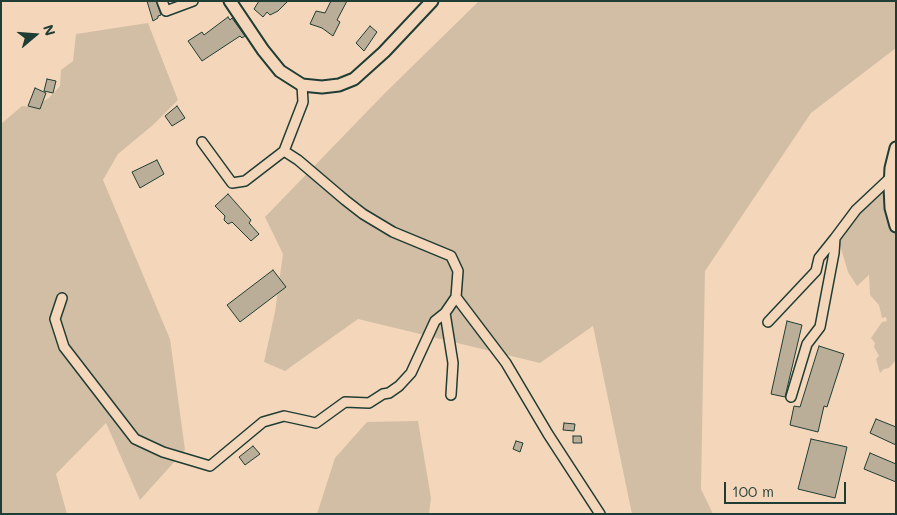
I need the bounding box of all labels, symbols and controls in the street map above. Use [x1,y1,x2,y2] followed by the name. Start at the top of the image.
[10,10,60,60] north arrow
[39,22,60,38] text: N
[727,472,850,504] scale bar
[732,481,774,501] text: 100 m

